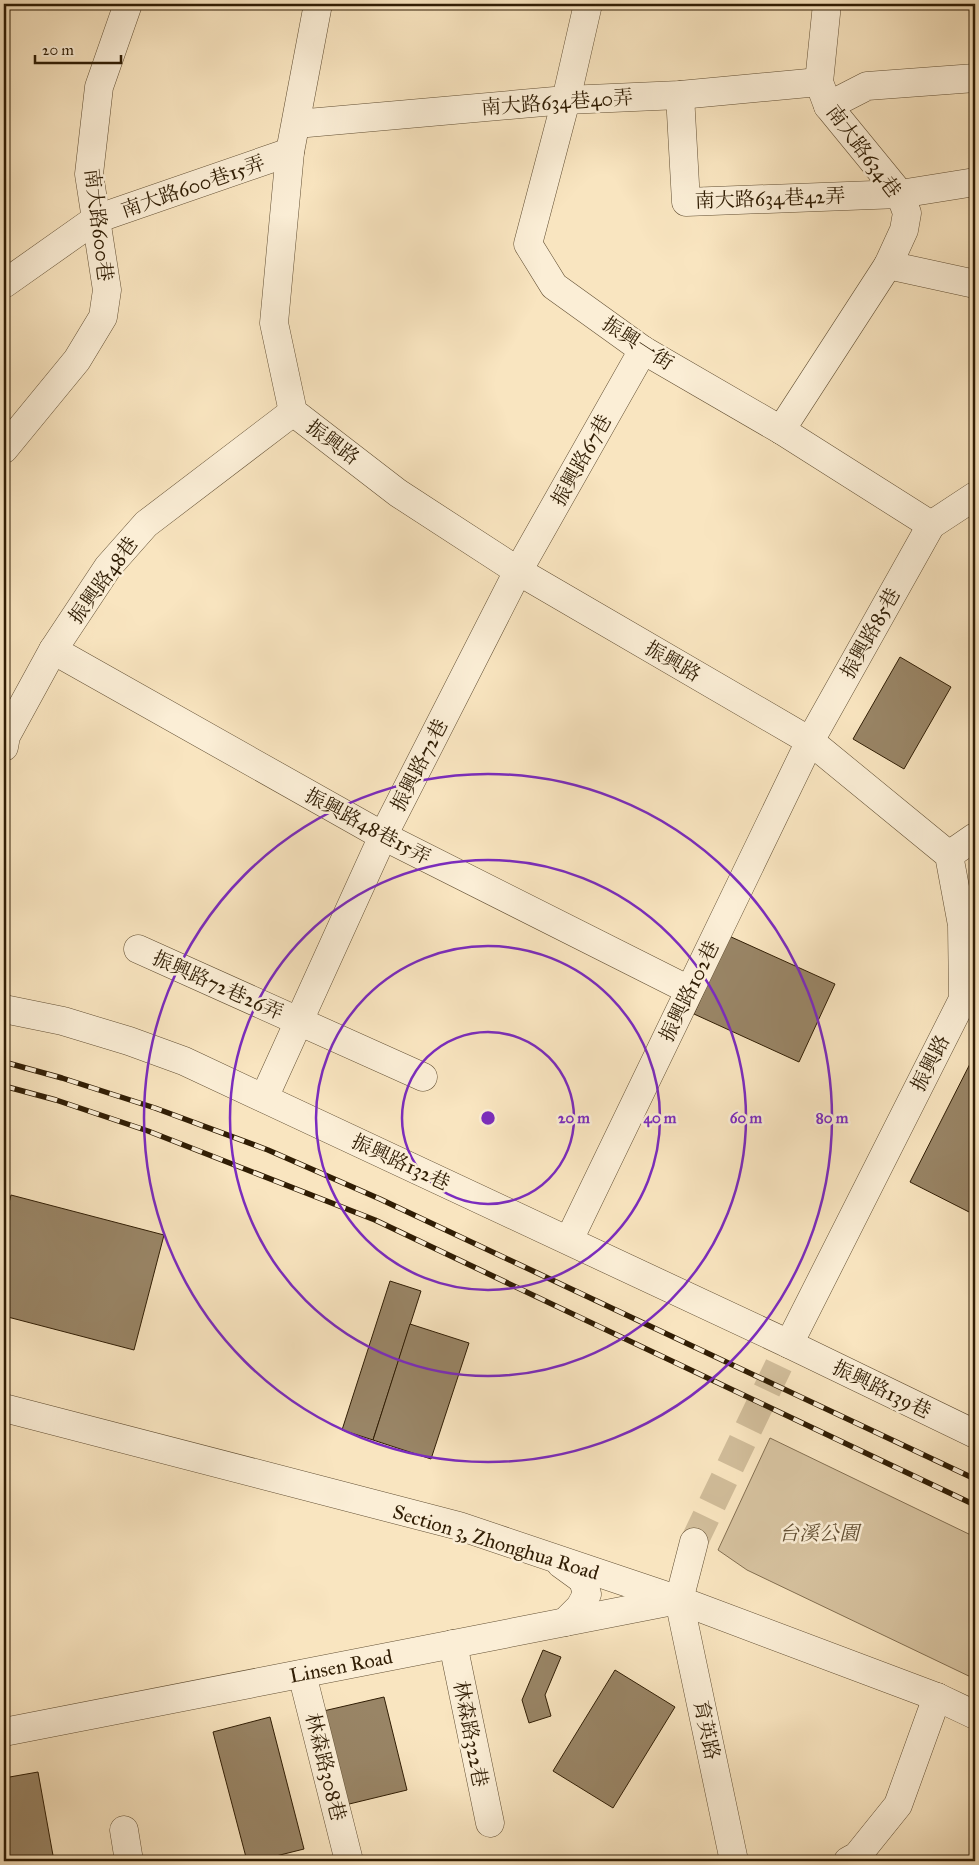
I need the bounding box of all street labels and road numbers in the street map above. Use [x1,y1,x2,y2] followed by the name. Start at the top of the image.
[480,85,634,119] street label: 南大路634巷40弄
[821,100,907,202] street label: 南大路634巷
[118,150,268,222] street label: 南大路600巷15弄
[80,167,118,283] street label: 南大路600巷
[694,183,846,213] street label: 南大路634巷42弄
[598,311,678,375] street label: 振興一街
[546,410,616,510] street label: 振興路67巷
[302,414,364,470] street label: 振興路
[63,532,143,628] street label: 振興路48巷
[835,583,905,683] street label: 振興路85巷
[641,636,705,686] street label: 振興路
[385,715,453,815] street label: 振興路72巷
[301,783,435,869] street label: 振興路48巷15弄
[654,937,724,1045] street label: 振興路102巷
[149,945,287,1025] street label: 振興路72巷26弄
[906,1031,954,1095] street label: 振興路
[348,1129,454,1195] street label: 振興路132巷
[829,1355,935,1423] street label: 振興路139巷
[390,1499,602,1586] street label: Section 3, Zhonghua Road
[287,1644,395,1688] street label: Linsen Road
[449,1679,493,1789] street label: 林森路322巷
[689,1698,725,1762] street label: 育英路
[301,1711,351,1823] street label: 林森路308巷

